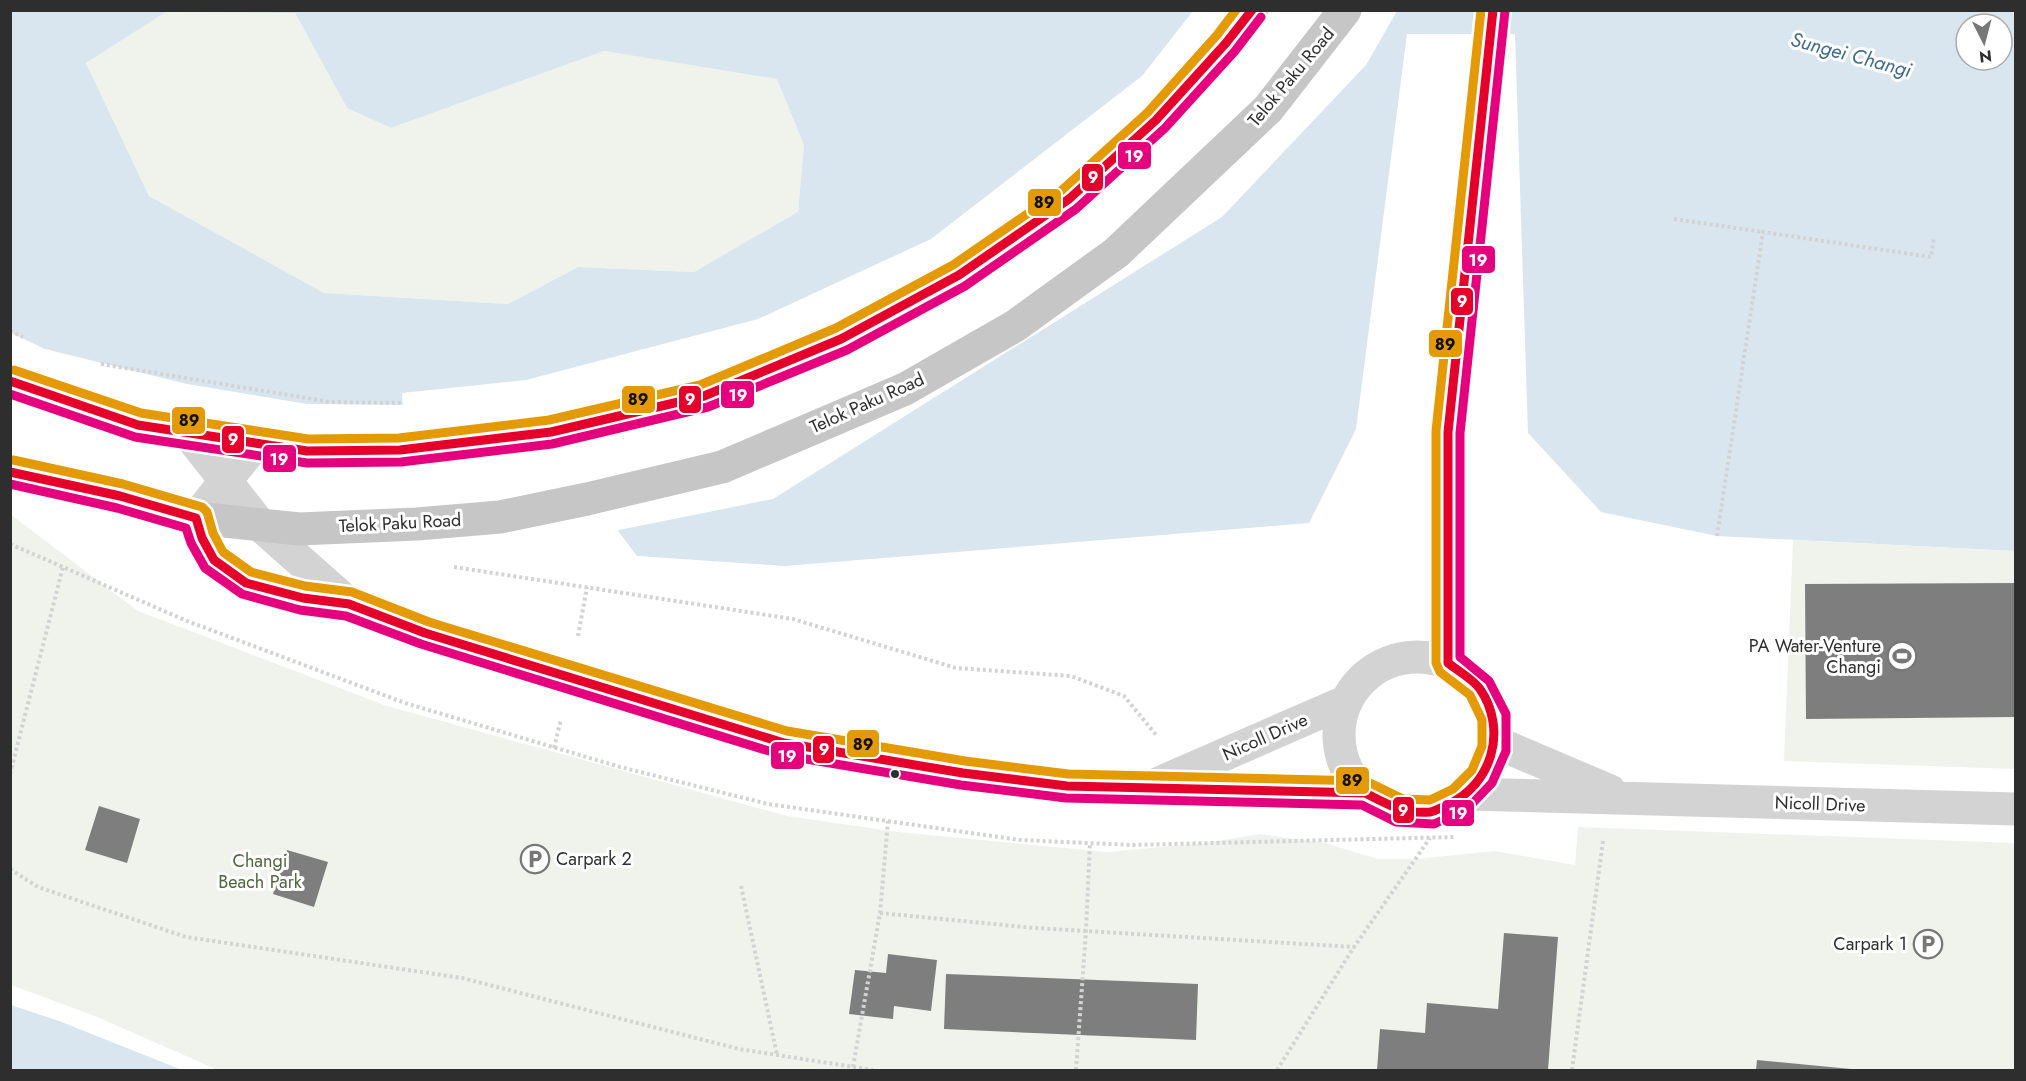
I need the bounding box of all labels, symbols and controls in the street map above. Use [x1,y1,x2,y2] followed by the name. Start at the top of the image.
[1954,12,2014,72] north arrow
[1242,22,1340,132] street label: Telok Paku Road
[1787,25,1916,85] water label: Sungei Changi
[1978,44,1993,69] text: N
[1117,141,1152,170] line badge: 19
[1125,145,1143,168] text: 19
[1081,163,1104,192] line badge: 9
[1088,166,1098,189] text: 9
[1027,188,1062,217] line badge: 89
[1034,191,1054,214] text: 89
[1461,245,1496,274] line badge: 19
[1469,249,1487,272] text: 19
[1450,287,1474,316] line badge: 9
[1457,290,1467,313] text: 9
[1428,329,1463,358] line badge: 89
[1435,333,1455,356] text: 89
[806,366,928,440] street label: Telok Paku Road
[720,380,755,409] line badge: 19
[729,384,747,407] text: 19
[621,385,656,414] line badge: 89
[678,385,702,414] line badge: 9
[628,388,648,411] text: 89
[685,388,695,411] text: 9
[171,406,206,435] line badge: 89
[179,409,199,432] text: 89
[221,425,245,454] line badge: 9
[228,428,238,451] text: 9
[262,444,297,473] line badge: 19
[270,448,288,471] text: 19
[338,507,462,539] street label: Telok Paku Road
[1749,633,1881,680] place label: PA Water-Venture Changi
[1886,640,1918,672] sports icon: PA Water-Venture Changi
[1218,707,1312,767] street label: Nicoll Drive
[846,729,880,758] line badge: 89
[853,733,873,756] text: 89
[812,735,835,764] line badge: 9
[819,738,829,761] text: 9
[770,741,805,770] line badge: 19
[778,745,796,768] text: 19
[1335,766,1370,795] line badge: 89
[889,768,901,780] unlabelled marker
[1342,769,1362,792] text: 89
[1774,789,1866,819] street label: Nicoll Drive
[1392,796,1415,824] line badge: 9
[1398,799,1408,822] text: 9
[1441,799,1475,827] line badge: 19
[1449,802,1467,825] text: 19
[519,843,551,875] parking icon: Carpark 2
[556,846,632,872] place label: Carpark 2
[218,848,302,895] park label: Changi Beach Park
[1912,928,1944,960] parking icon: Carpark 1
[1833,931,1907,957] place label: Carpark 1

